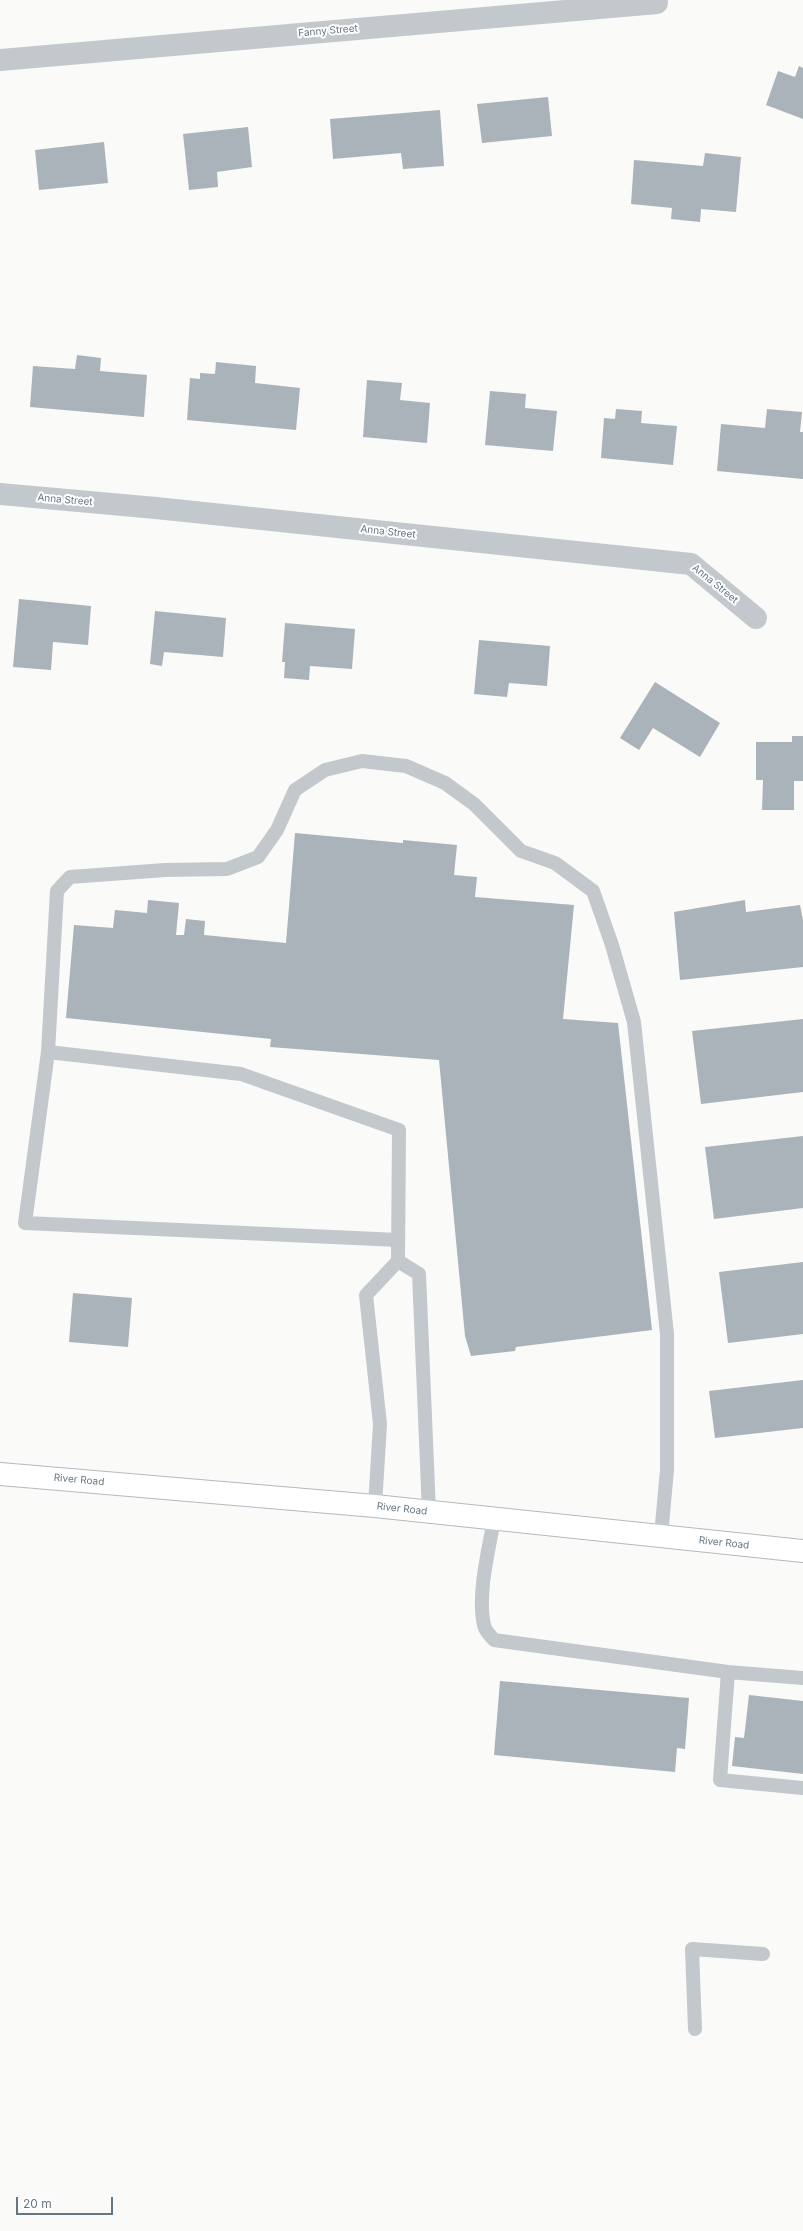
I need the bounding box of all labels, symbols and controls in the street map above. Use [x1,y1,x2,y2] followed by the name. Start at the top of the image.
[298,22,358,40] street label: Fanny Street
[37,492,93,508] street label: Anna Street
[360,523,416,541] street label: Anna Street
[690,562,740,606] street label: Anna Street
[53,1472,105,1488] street label: River Road
[376,1500,428,1518] street label: River Road
[698,1534,750,1552] street label: River Road
[18,2189,115,2215] scale bar
[23,2196,52,2211] text: 20 m

